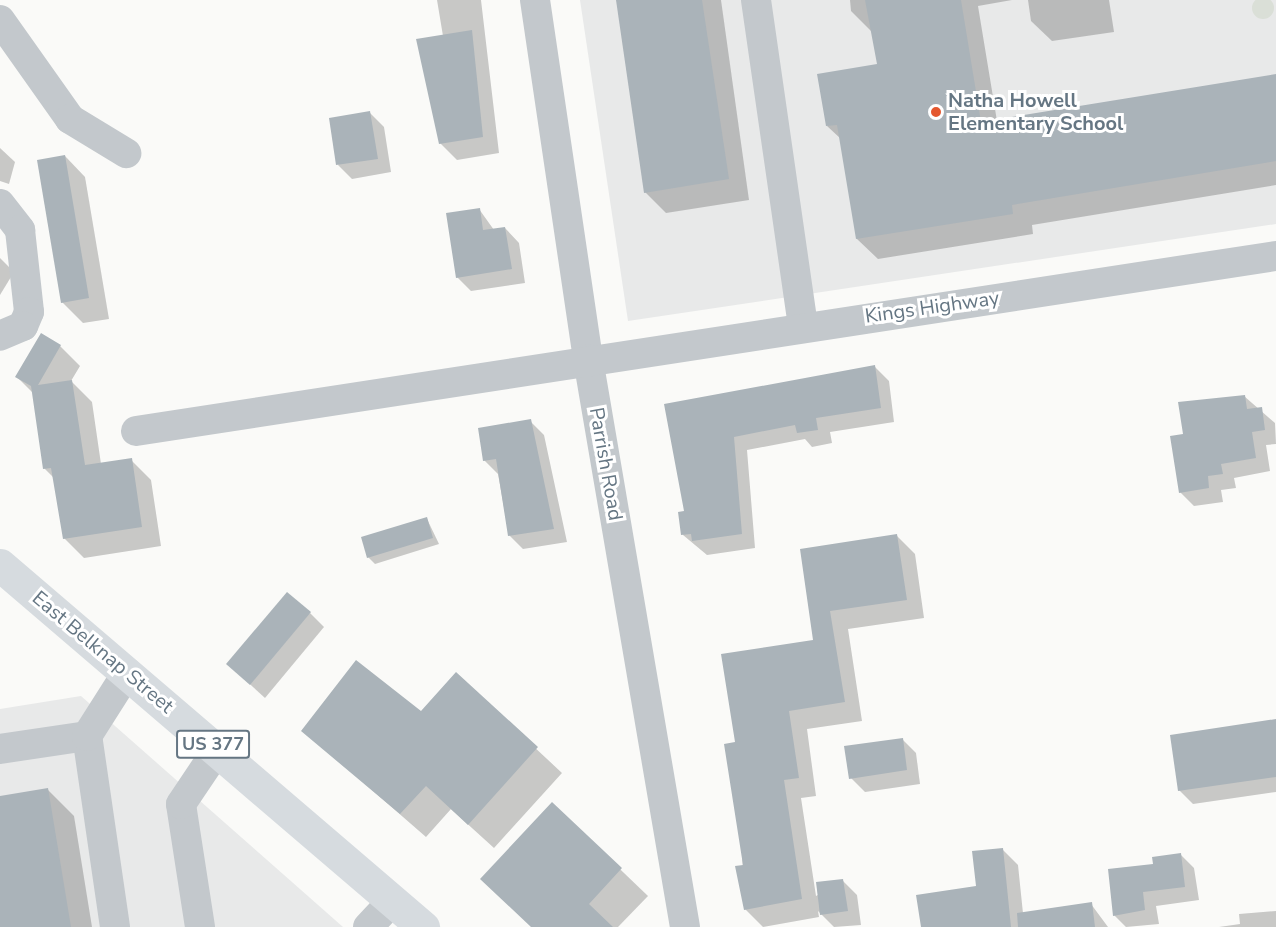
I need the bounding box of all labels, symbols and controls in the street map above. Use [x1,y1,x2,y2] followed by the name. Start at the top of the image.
[948,88,1123,135] place label: Natha Howell Elementary School
[929,105,943,119] marker: Natha Howell Elementary School
[863,286,1001,328] street label: Kings Highway
[584,406,628,522] street label: Parrish Road
[27,586,179,718] street label: East Belknap Street
[176,729,250,759] road number: US 377

